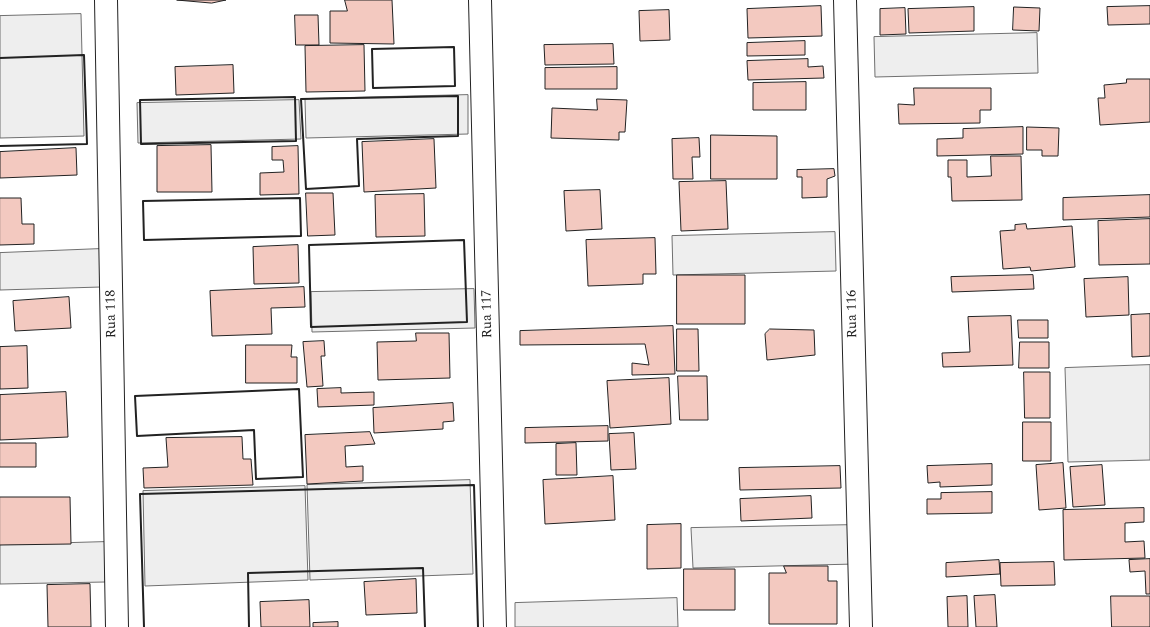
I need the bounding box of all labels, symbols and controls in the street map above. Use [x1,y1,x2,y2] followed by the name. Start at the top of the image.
[103,290,121,338] street label: Rua 118
[479,290,497,338] street label: Rua 117
[844,290,862,338] street label: Rua 116

